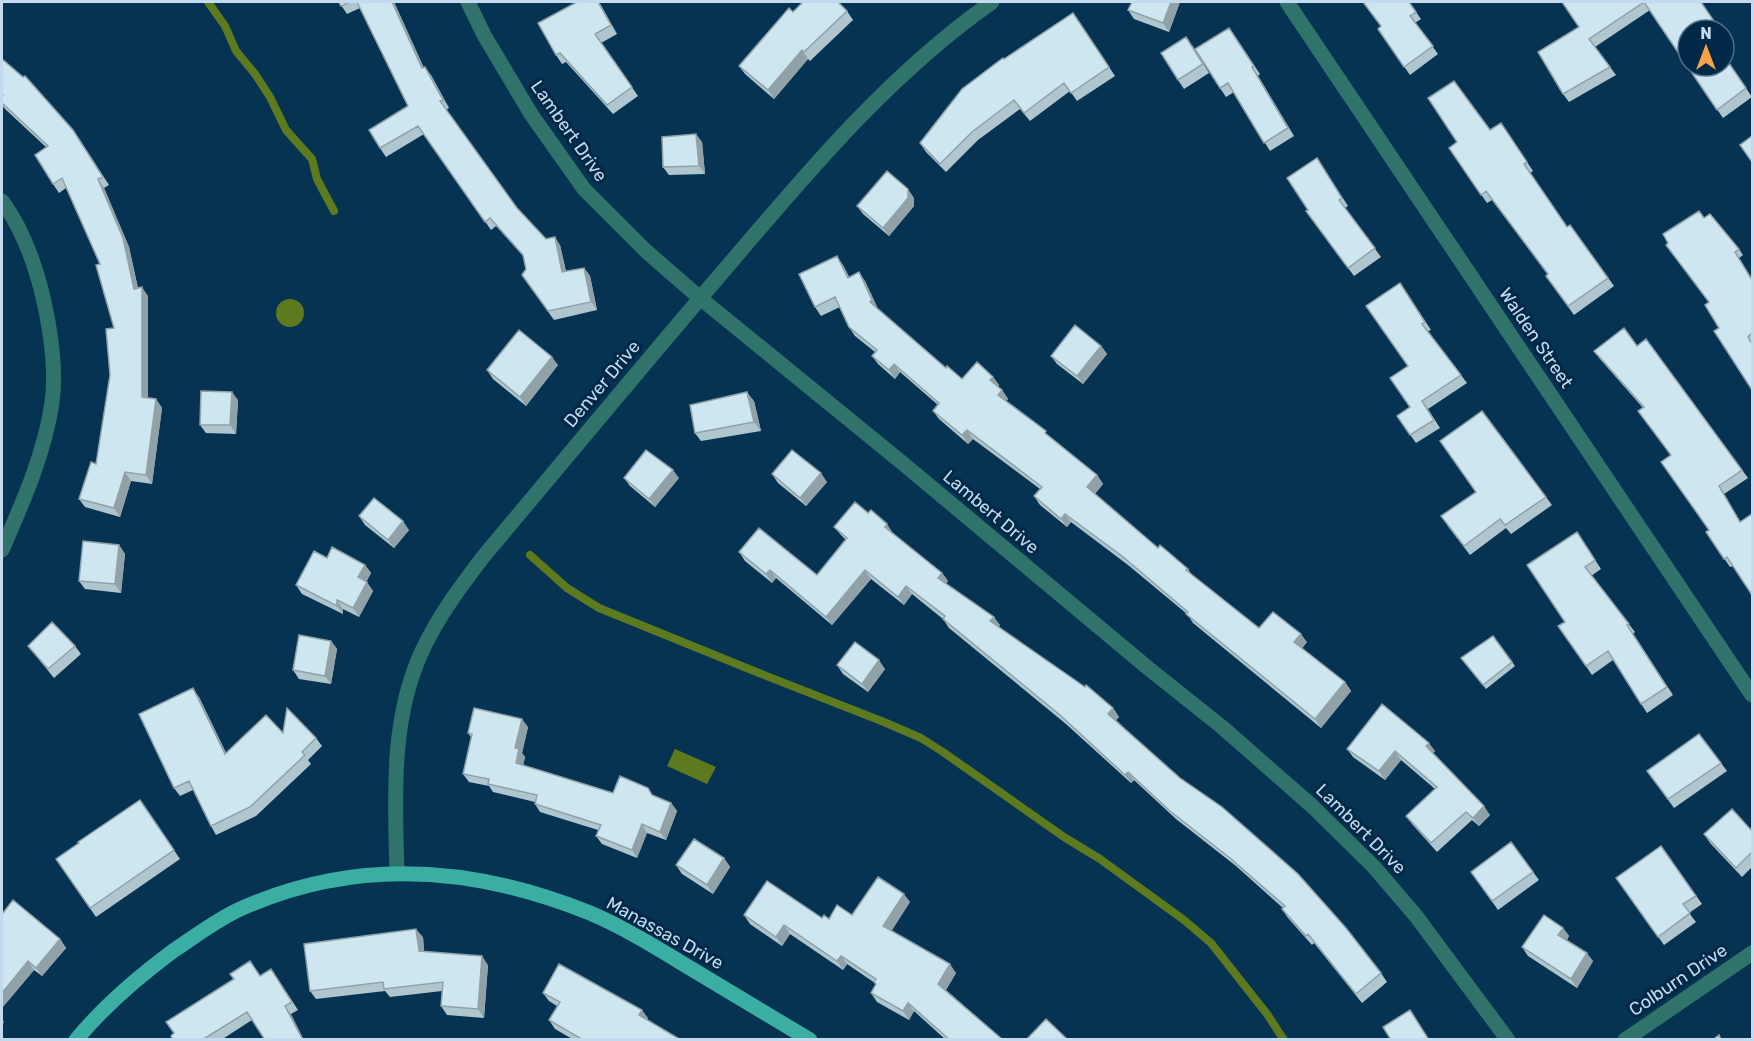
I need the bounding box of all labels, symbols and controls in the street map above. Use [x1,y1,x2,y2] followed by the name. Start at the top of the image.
[1676,18,1736,78] north arrow
[1700,24,1712,43] text: N
[526,76,612,186] street label: Lambert Drive
[1494,284,1578,392] street label: Walden Street
[559,336,645,432] street label: Denver Drive
[939,465,1043,559] street label: Lambert Drive
[1311,779,1411,879] street label: Lambert Drive
[603,892,727,974] street label: Manassas Drive
[1625,939,1731,1021] street label: Colburn Drive

